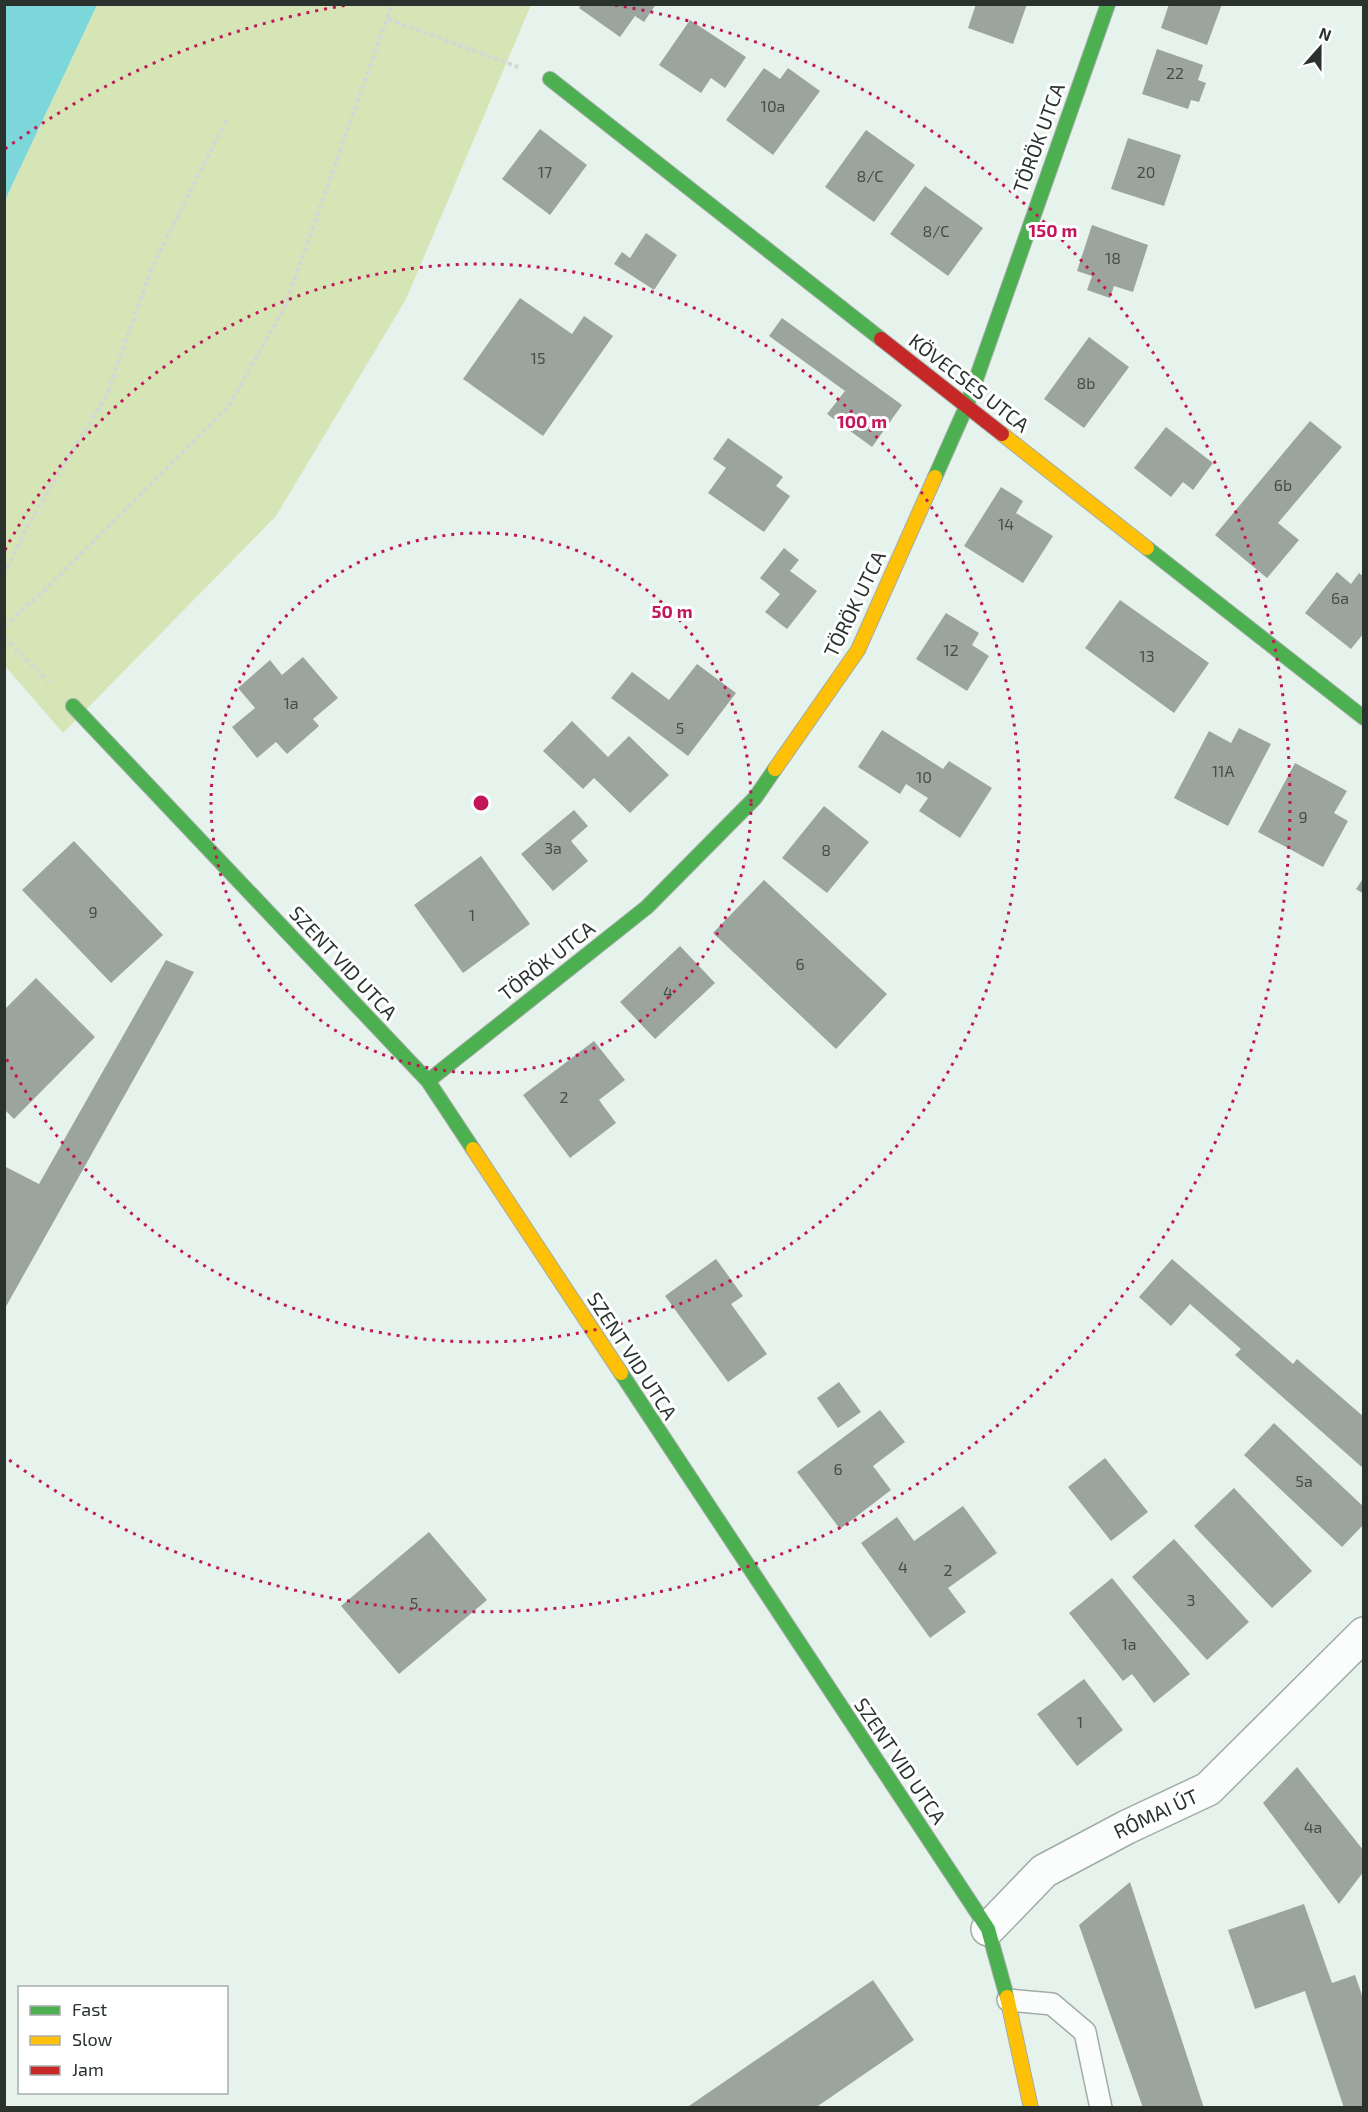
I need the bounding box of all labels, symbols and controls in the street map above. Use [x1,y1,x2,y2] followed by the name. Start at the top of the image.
[1290,18,1350,78] north arrow
[1317,23,1334,44] text: N
[1166,63,1184,82] house number: 22
[1007,79,1069,196] street label: TÖRÖK UTCA
[761,96,785,115] house number: 10a
[538,162,552,181] house number: 17
[1137,162,1155,181] house number: 20
[857,166,883,185] house number: 8/C
[1029,219,1077,241] text: 150 m
[923,221,949,240] house number: 8/C
[1105,248,1121,267] house number: 18
[905,328,1035,437] street label: KÖVECSES UTCA
[531,348,545,367] house number: 15
[1077,373,1095,392] house number: 8b
[837,410,887,432] text: 100 m
[1274,475,1292,494] house number: 6b
[998,514,1014,533] house number: 14
[818,546,890,661] street label: TÖRÖK UTCA
[1331,588,1349,607] house number: 6a
[651,600,693,622] text: 50 m
[943,640,959,659] house number: 12
[1139,646,1155,665] house number: 13
[283,693,299,712] house number: 1a
[676,718,684,737] house number: 5
[1212,761,1234,780] house number: 11A
[916,767,932,786] house number: 10
[471,793,491,813] centre of rings
[1298,807,1308,826] house number: 9
[544,838,562,857] house number: 3a
[821,840,831,859] house number: 8
[285,901,403,1025] street label: SZENT VID UTCA
[88,902,98,921] house number: 9
[469,905,475,924] house number: 1
[494,915,600,1005] street label: TÖRÖK UTCA
[795,954,805,973] house number: 6
[663,982,673,1001] house number: 4
[560,1087,569,1106] house number: 2
[583,1287,683,1424] street label: SZENT VID UTCA
[833,1459,843,1478] house number: 6
[1295,1471,1313,1490] house number: 5a
[898,1557,908,1576] house number: 4
[944,1560,953,1579] house number: 2
[1187,1590,1195,1609] house number: 3
[410,1593,418,1612] house number: 5
[1121,1634,1137,1653] house number: 1a
[850,1693,952,1828] street label: SZENT VID UTCA
[1077,1712,1083,1731] house number: 1
[1110,1783,1202,1843] street label: RÓMAI ÚT
[1304,1817,1322,1836] house number: 4a
[18,1986,228,2094] legend
[72,1998,107,2020] text: Fast
[72,2028,113,2050] text: Slow
[72,2058,104,2080] text: Jam

